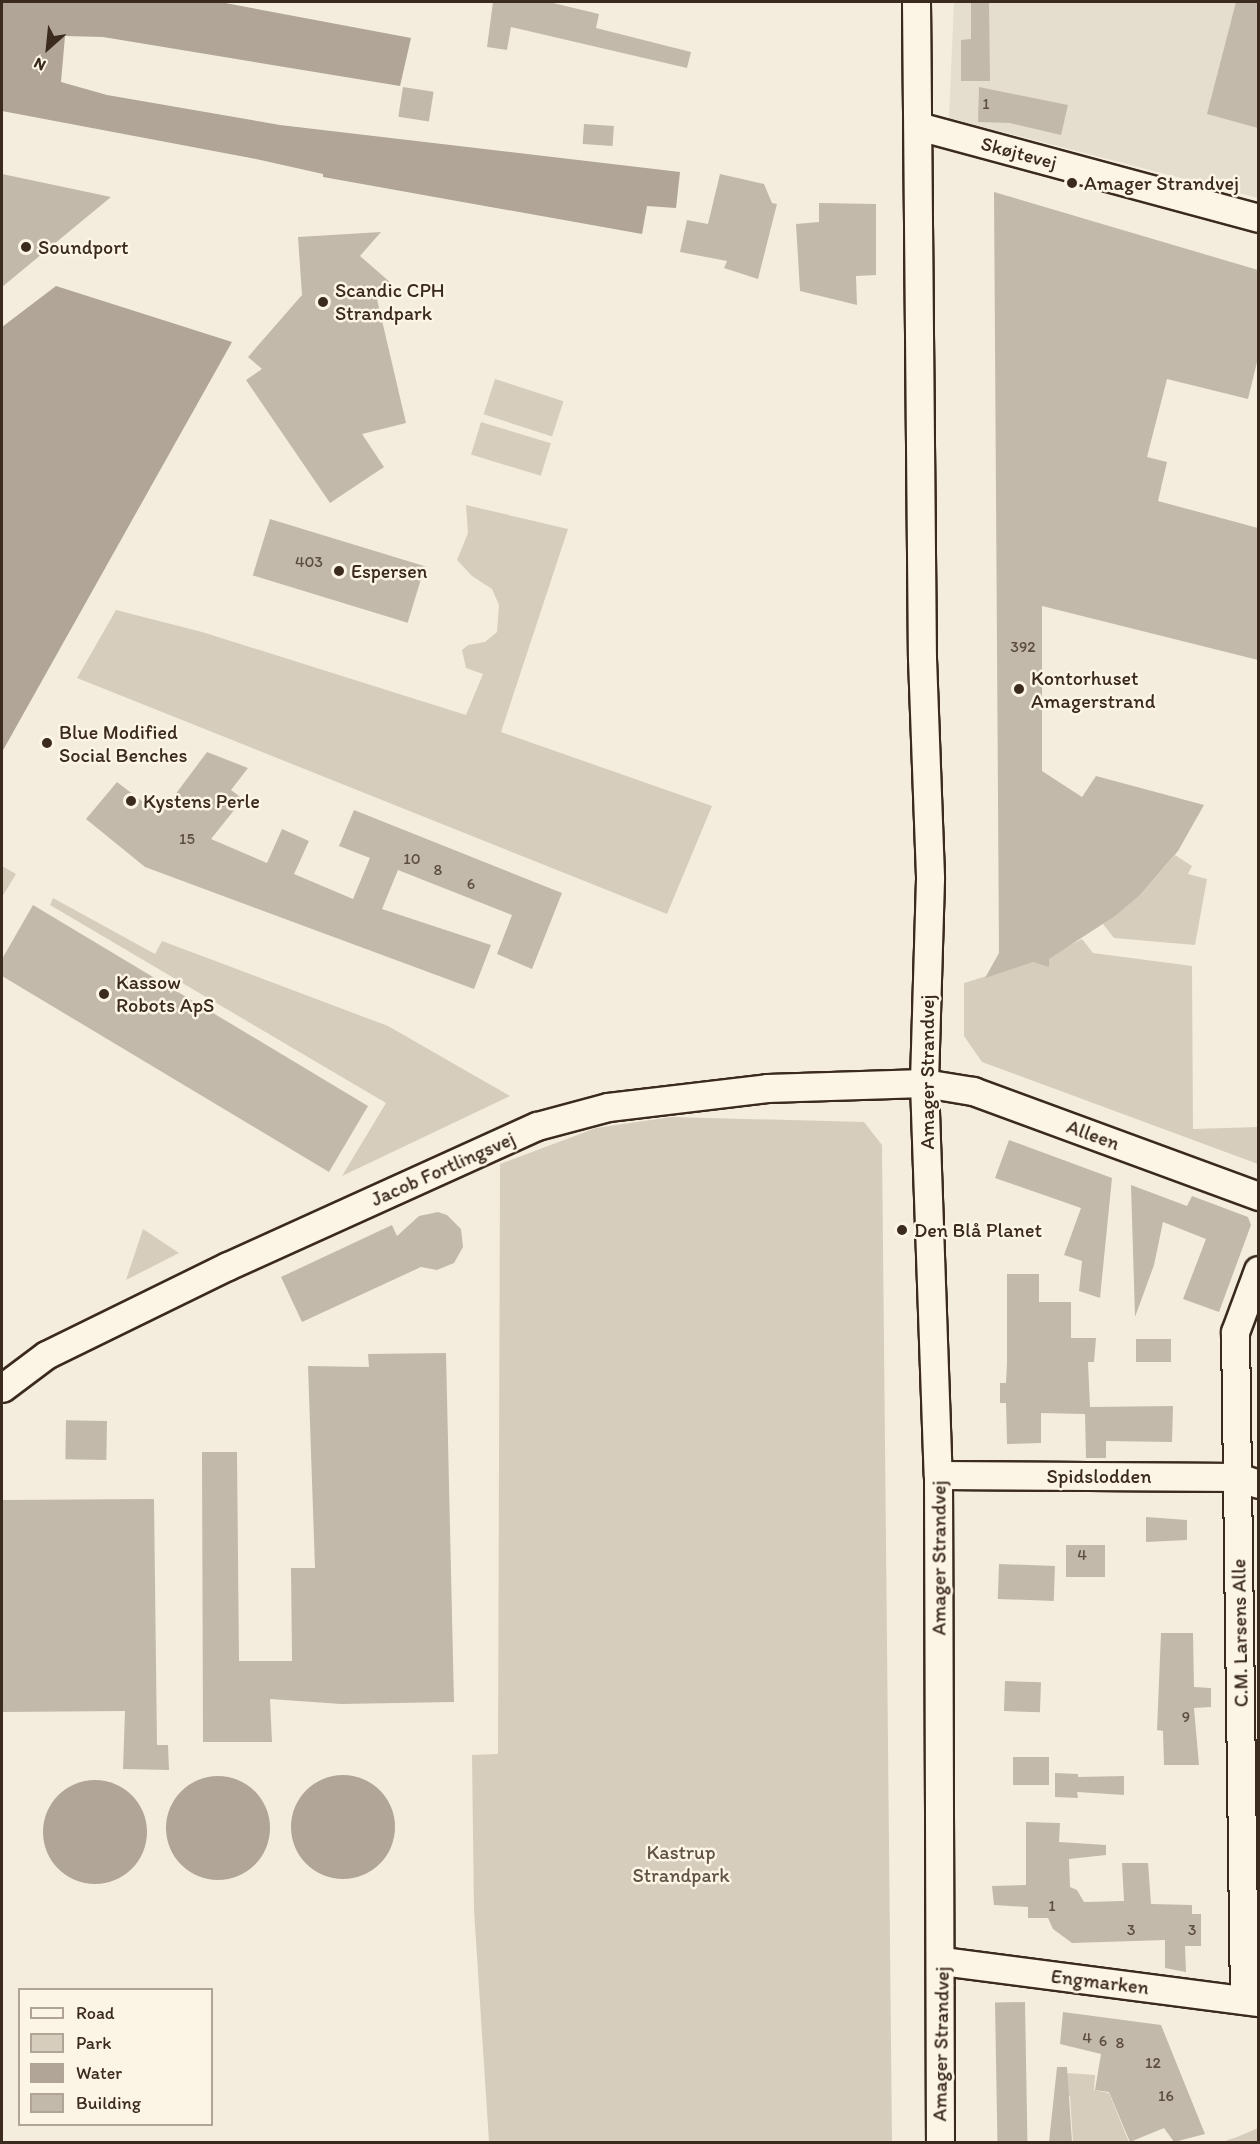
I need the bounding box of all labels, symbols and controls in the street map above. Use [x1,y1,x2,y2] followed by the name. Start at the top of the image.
[18,18,78,78] north arrow
[30,54,49,75] text: N
[982,94,990,114] house number: 1
[978,131,1060,175] street label: Skøjtevej
[1084,171,1239,195] place label: Amager Strandvej
[1065,176,1079,190] marker: Amager Strandvej
[38,235,129,259] place label: Soundport
[19,240,33,254] marker: Soundport
[335,278,445,325] place label: Scandic CPH Strandpark
[316,295,330,309] marker: Scandic CPH Strandpark
[295,552,323,572] house number: 403
[351,559,427,583] place label: Espersen
[332,564,346,578] marker: Espersen
[1010,637,1036,657] house number: 392
[1031,666,1155,713] place label: Kontorhuset Amagerstrand
[1012,682,1026,696] marker: Kontorhuset Amagerstrand
[59,720,187,767] place label: Blue Modified Social Benches
[40,736,54,750] marker: Blue Modified Social Benches
[143,789,259,813] place label: Kystens Perle
[124,794,138,808] marker: Kystens Perle
[179,829,195,849] house number: 15
[403,849,421,869] house number: 10
[434,860,442,880] house number: 8
[467,874,475,894] house number: 6
[116,970,214,1017] place label: Kassow Robots ApS
[97,987,111,1001] marker: Kassow Robots ApS
[915,995,939,1149] street label: Amager Strandvej
[1063,1114,1123,1156] street label: Alleen
[368,1127,518,1211] street label: Jacob Fortlingsvej
[914,1218,1041,1242] place label: Den Blå Planet
[895,1223,909,1237] marker: Den Blå Planet
[1047,1464,1151,1488] street label: Spidslodden
[927,1481,951,1635] street label: Amager Strandvej
[1077,1545,1087,1565] house number: 4
[1227,1559,1253,1707] street label: C.M. Larsens Alle
[1182,1707,1190,1727] house number: 9
[632,1840,730,1887] park label: Kastrup Strandpark
[1048,1896,1056,1916] house number: 1
[1127,1920,1135,1940] house number: 3
[1188,1920,1196,1940] house number: 3
[1050,1964,1150,2000] street label: Engmarken
[928,1966,954,2122] street label: Amager Strandvej
[18,1988,213,2126] legend
[76,2002,115,2024] text: Road
[1082,2028,1092,2048] house number: 4
[1099,2031,1107,2051] house number: 6
[76,2032,111,2054] text: Park
[1116,2033,1124,2053] house number: 8
[1145,2053,1161,2073] house number: 12
[76,2062,122,2084] text: Water
[1158,2086,1174,2106] house number: 16
[76,2092,141,2114] text: Building

